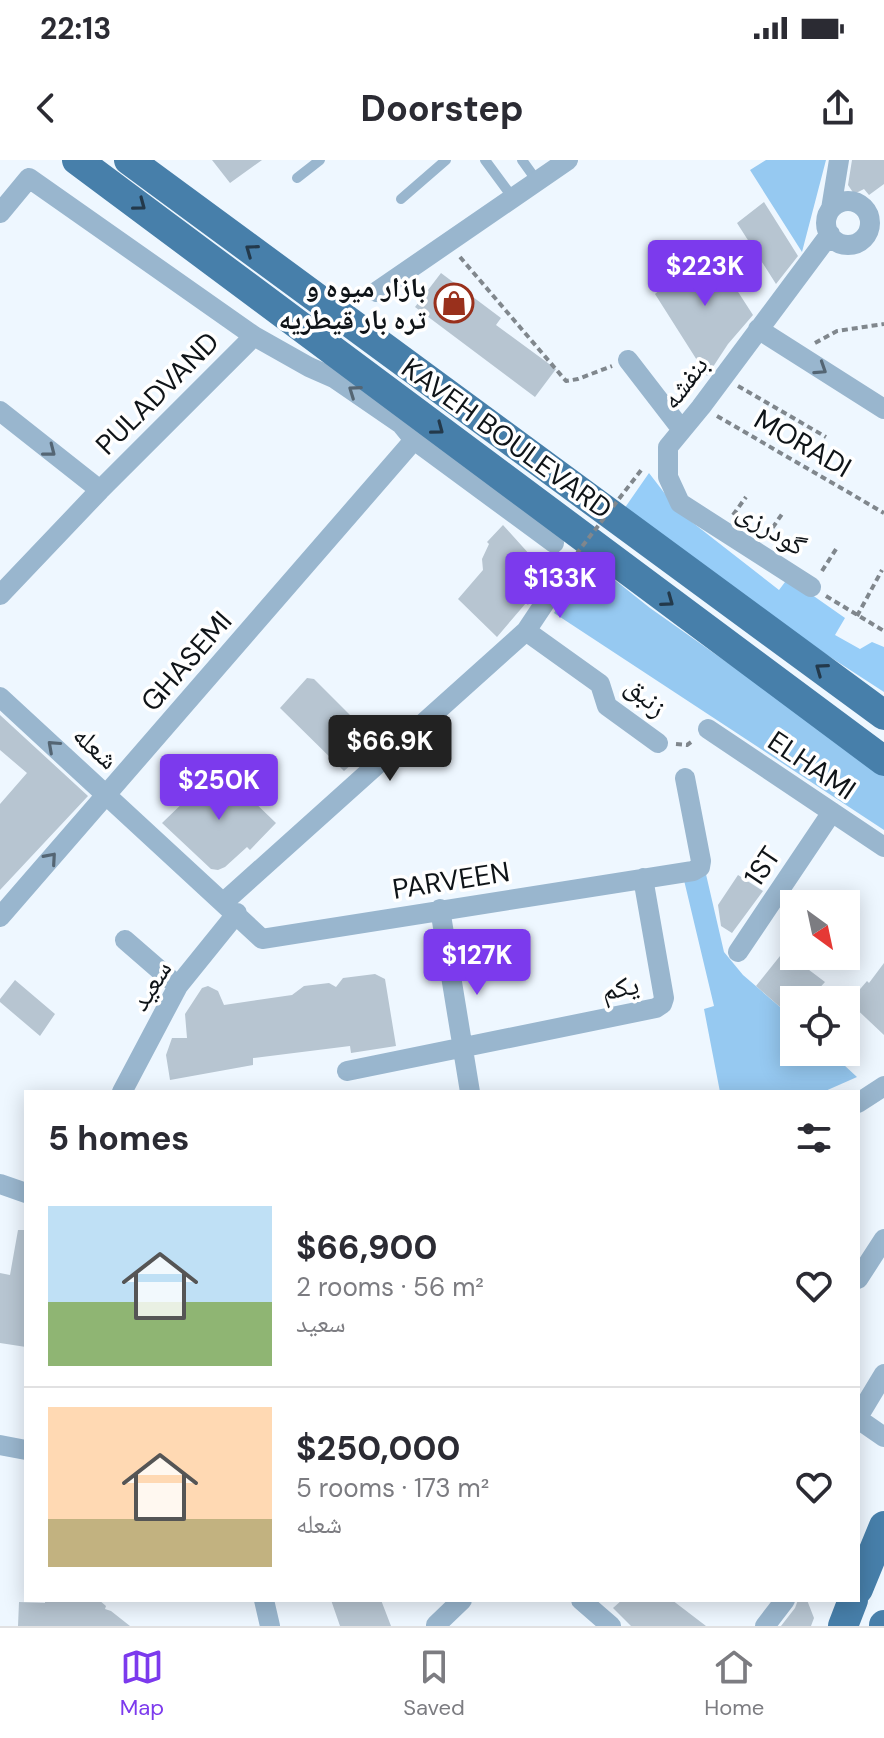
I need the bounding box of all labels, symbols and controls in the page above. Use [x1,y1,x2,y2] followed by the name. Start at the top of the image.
[40,9,111,48] text: 22:13
[360,85,524,132] text: Doorstep
[24,86,68,130] icon: back
[816,86,860,130] icon: share
[132,196,146,210] one-way arrow
[649,240,761,308] pin: $223K
[245,245,260,259] one-way arrow
[666,249,744,283] text: $223K
[278,269,426,338] place label: بازار میوه و تره بار قیطریه
[433,282,475,324] shop icon: بازار میوه و تره بار قیطریه
[88,324,227,463] street label: PULADVAND
[652,348,717,417] street label: بنفشه
[394,350,619,527] street label: KAVEH BOULEVARD
[812,359,827,374] one-way arrow
[348,386,362,401] one-way arrow
[747,401,858,486] street label: MORADI
[429,419,444,433] one-way arrow
[41,441,56,455] one-way arrow
[730,492,814,565] street label: گودرزی
[504,552,616,620] pin: $133K
[523,561,597,595] text: $133K
[660,592,674,606] one-way arrow
[133,604,240,719] street label: GHASEMI
[815,664,830,679] one-way arrow
[618,668,676,725] street label: زنبق
[325,715,455,783] pin: $66.9K
[65,717,126,778] street label: شعله
[761,723,863,808] street label: ELHAMI
[346,724,434,758] text: $66.9K
[48,741,63,755] one-way arrow
[163,754,275,822] pin: $250K
[178,763,260,797] text: $250K
[736,839,789,893] street label: 1ST
[41,853,56,868] one-way arrow
[390,853,512,908] street label: PARVEEN
[780,890,860,970] north arrow
[780,890,860,1066] map controls
[421,929,533,997] pin: $127K
[442,938,512,972] text: $127K
[121,953,180,1018] street label: سعید
[598,966,642,1009] street label: یکم
[780,986,860,1066] button: locate
[48,1116,189,1161] text: 5 homes
[792,1116,836,1160] icon: filters
[296,1225,437,1270] text: $66,900
[112,1238,208,1334] icon: home
[792,1264,836,1308] icon: heart
[296,1270,484,1304] text: 2 rooms · 56 m²
[296,1306,346,1340] text: سعید
[296,1426,460,1471] text: $250,000
[112,1439,208,1535] icon: home
[792,1465,836,1509] icon: heart
[296,1471,489,1505] text: 5 rooms · 173 m²
[296,1507,342,1541] text: شعله
[120,1645,164,1722] tab: Map
[403,1645,465,1722] tab: Saved
[704,1645,764,1722] tab: Home

